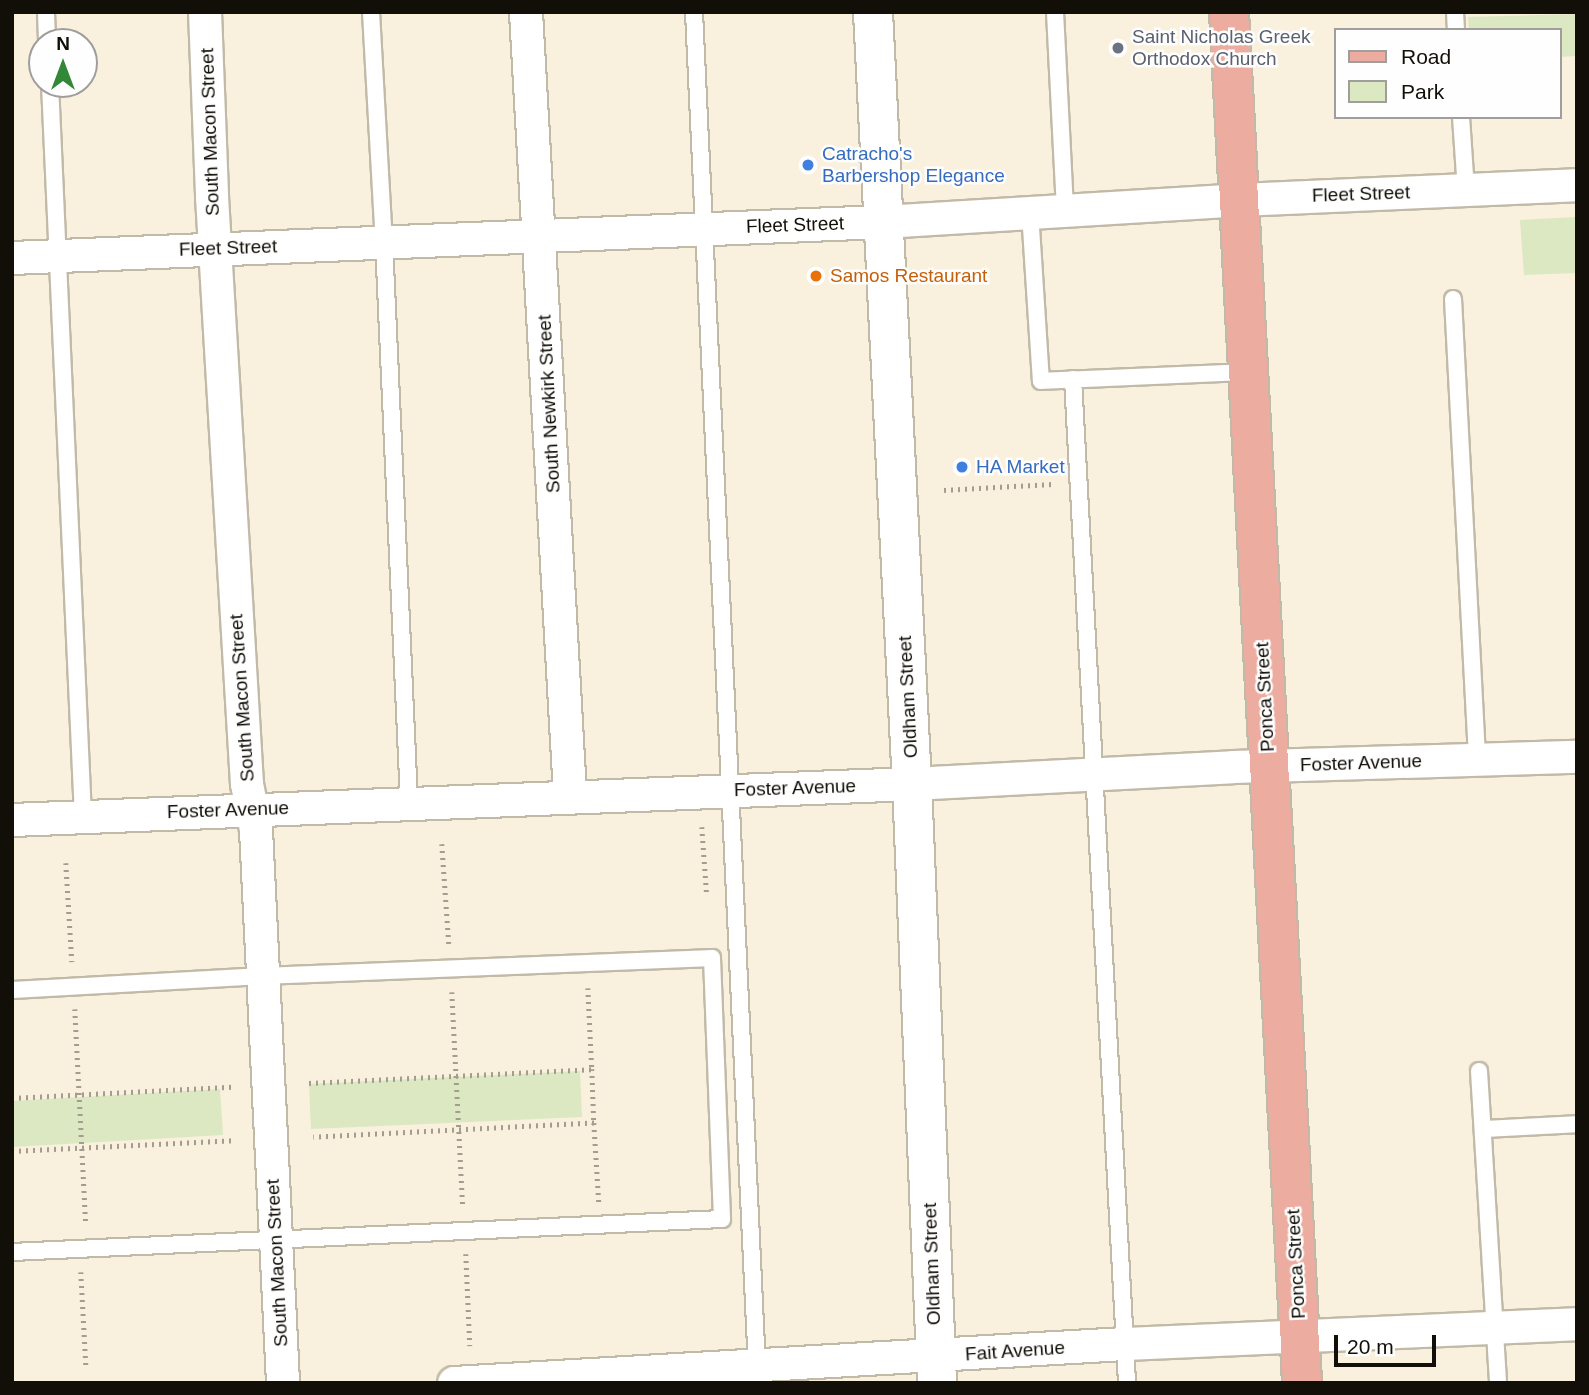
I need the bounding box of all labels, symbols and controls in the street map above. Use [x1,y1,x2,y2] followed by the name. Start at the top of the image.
[1132,26,1310,70] place label: Saint Nicholas Greek Orthodox Church
[28,28,98,98] north arrow
[1334,28,1561,119] legend
[56,33,70,54] text: N
[1110,40,1126,56] marker: Saint Nicholas Greek Orthodox Church
[1401,45,1451,68] text: Road
[196,48,224,216] street label: South Macon Street
[1401,80,1444,103] text: Park
[822,143,1005,187] place label: Catracho's Barbershop Elegance
[800,157,816,173] marker: Catracho's Barbershop Elegance
[1312,181,1410,207] street label: Fleet Street
[746,212,844,238] street label: Fleet Street
[179,235,277,261] street label: Fleet Street
[830,265,987,287] place label: Samos Restaurant
[808,268,824,284] marker: Samos Restaurant
[533,314,565,494] street label: South Newkirk Street
[976,456,1066,478] place label: HA Market
[954,459,970,475] marker: HA Market
[225,613,259,783] street label: South Macon Street
[893,635,923,759] street label: Oldham Street
[1251,642,1279,752] street label: Ponca Street
[1299,749,1423,777] street label: Foster Avenue
[733,774,857,802] street label: Foster Avenue
[166,796,290,824] street label: Foster Avenue
[261,1179,293,1347] street label: South Macon Street
[918,1202,946,1326] street label: Oldham Street
[1282,1209,1310,1319] street label: Ponca Street
[1337,1322,1438,1366] scale bar
[1347,1335,1394,1358] text: 20 m
[964,1336,1066,1366] street label: Fait Avenue

